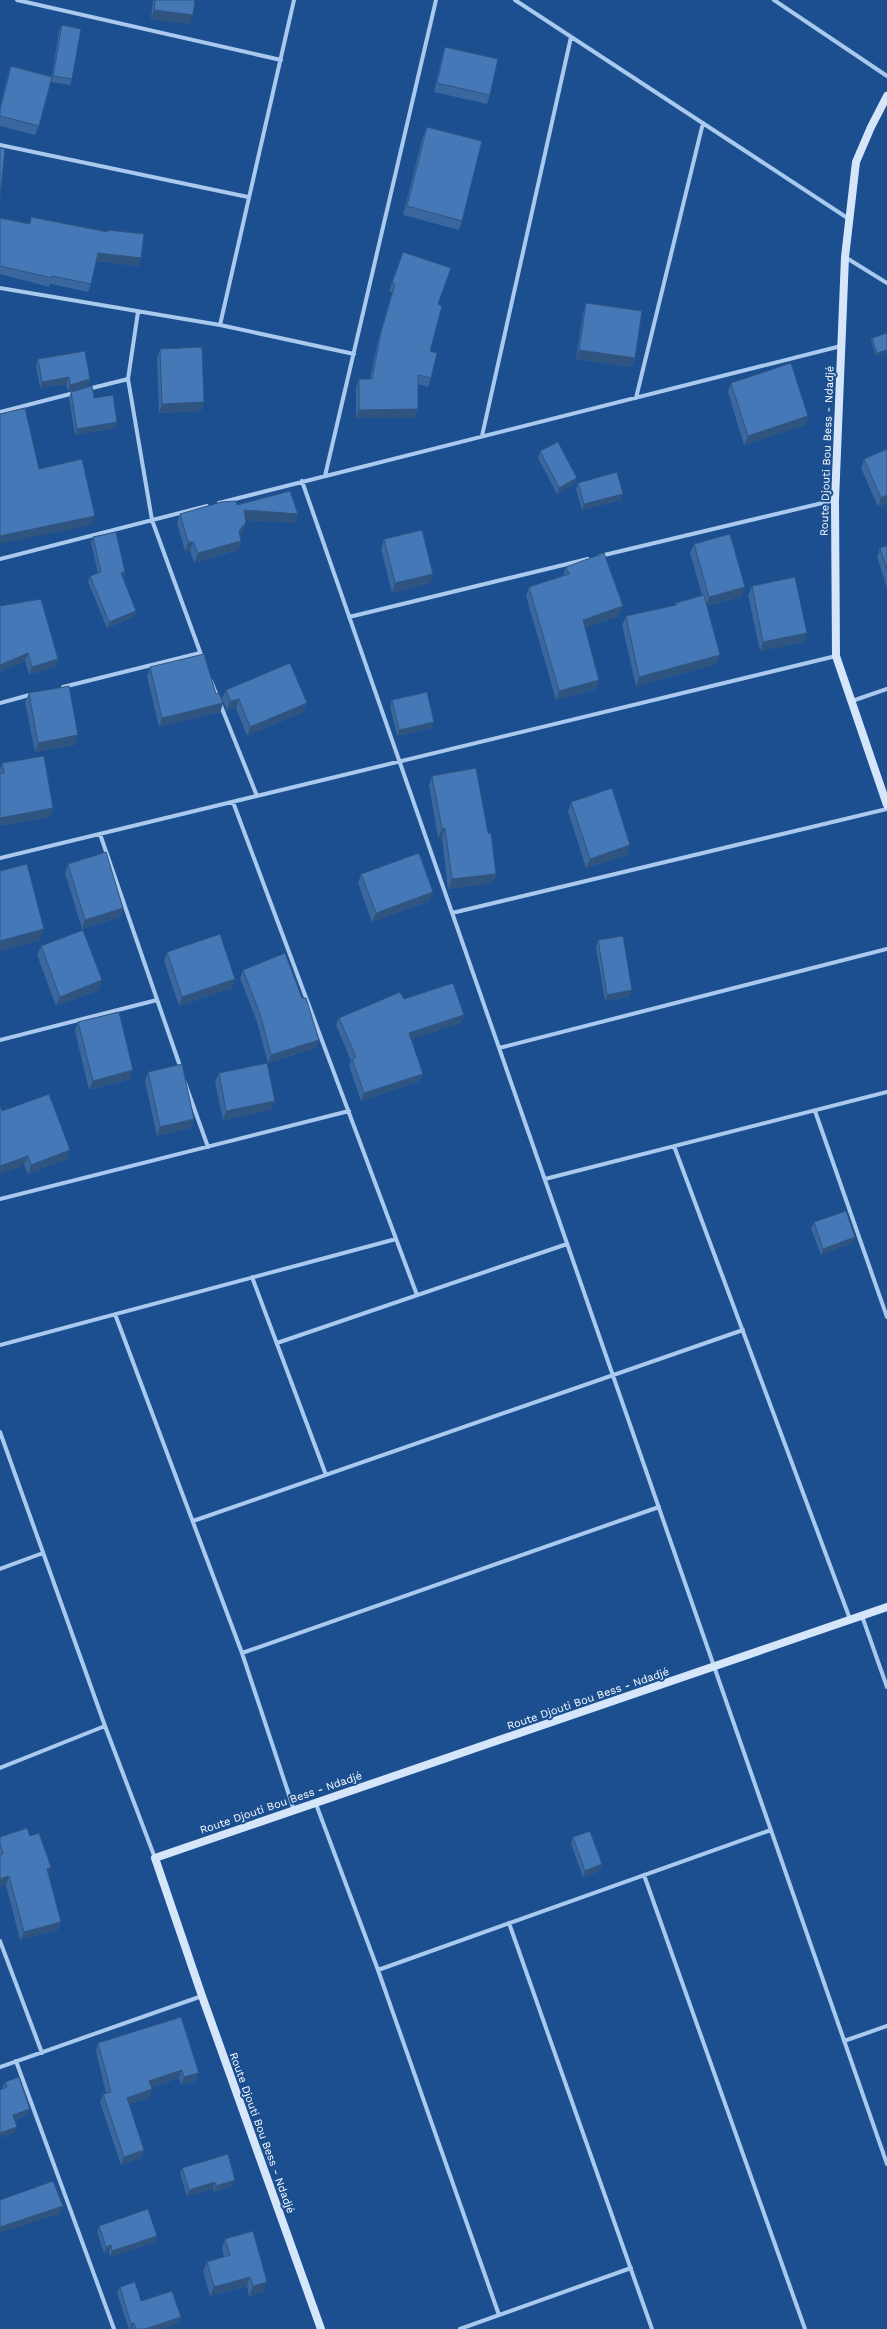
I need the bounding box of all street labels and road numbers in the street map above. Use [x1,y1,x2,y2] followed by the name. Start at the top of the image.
[818,366,836,536] street label: Route Djouti Bou Bess - Ndadjé
[505,1665,671,1733] street label: Route Djouti Bou Bess - Ndadjé
[198,1769,364,1837] street label: Route Djouti Bou Bess - Ndadjé
[227,2051,297,2215] street label: Route Djouti Bou Bess - Ndadjé

